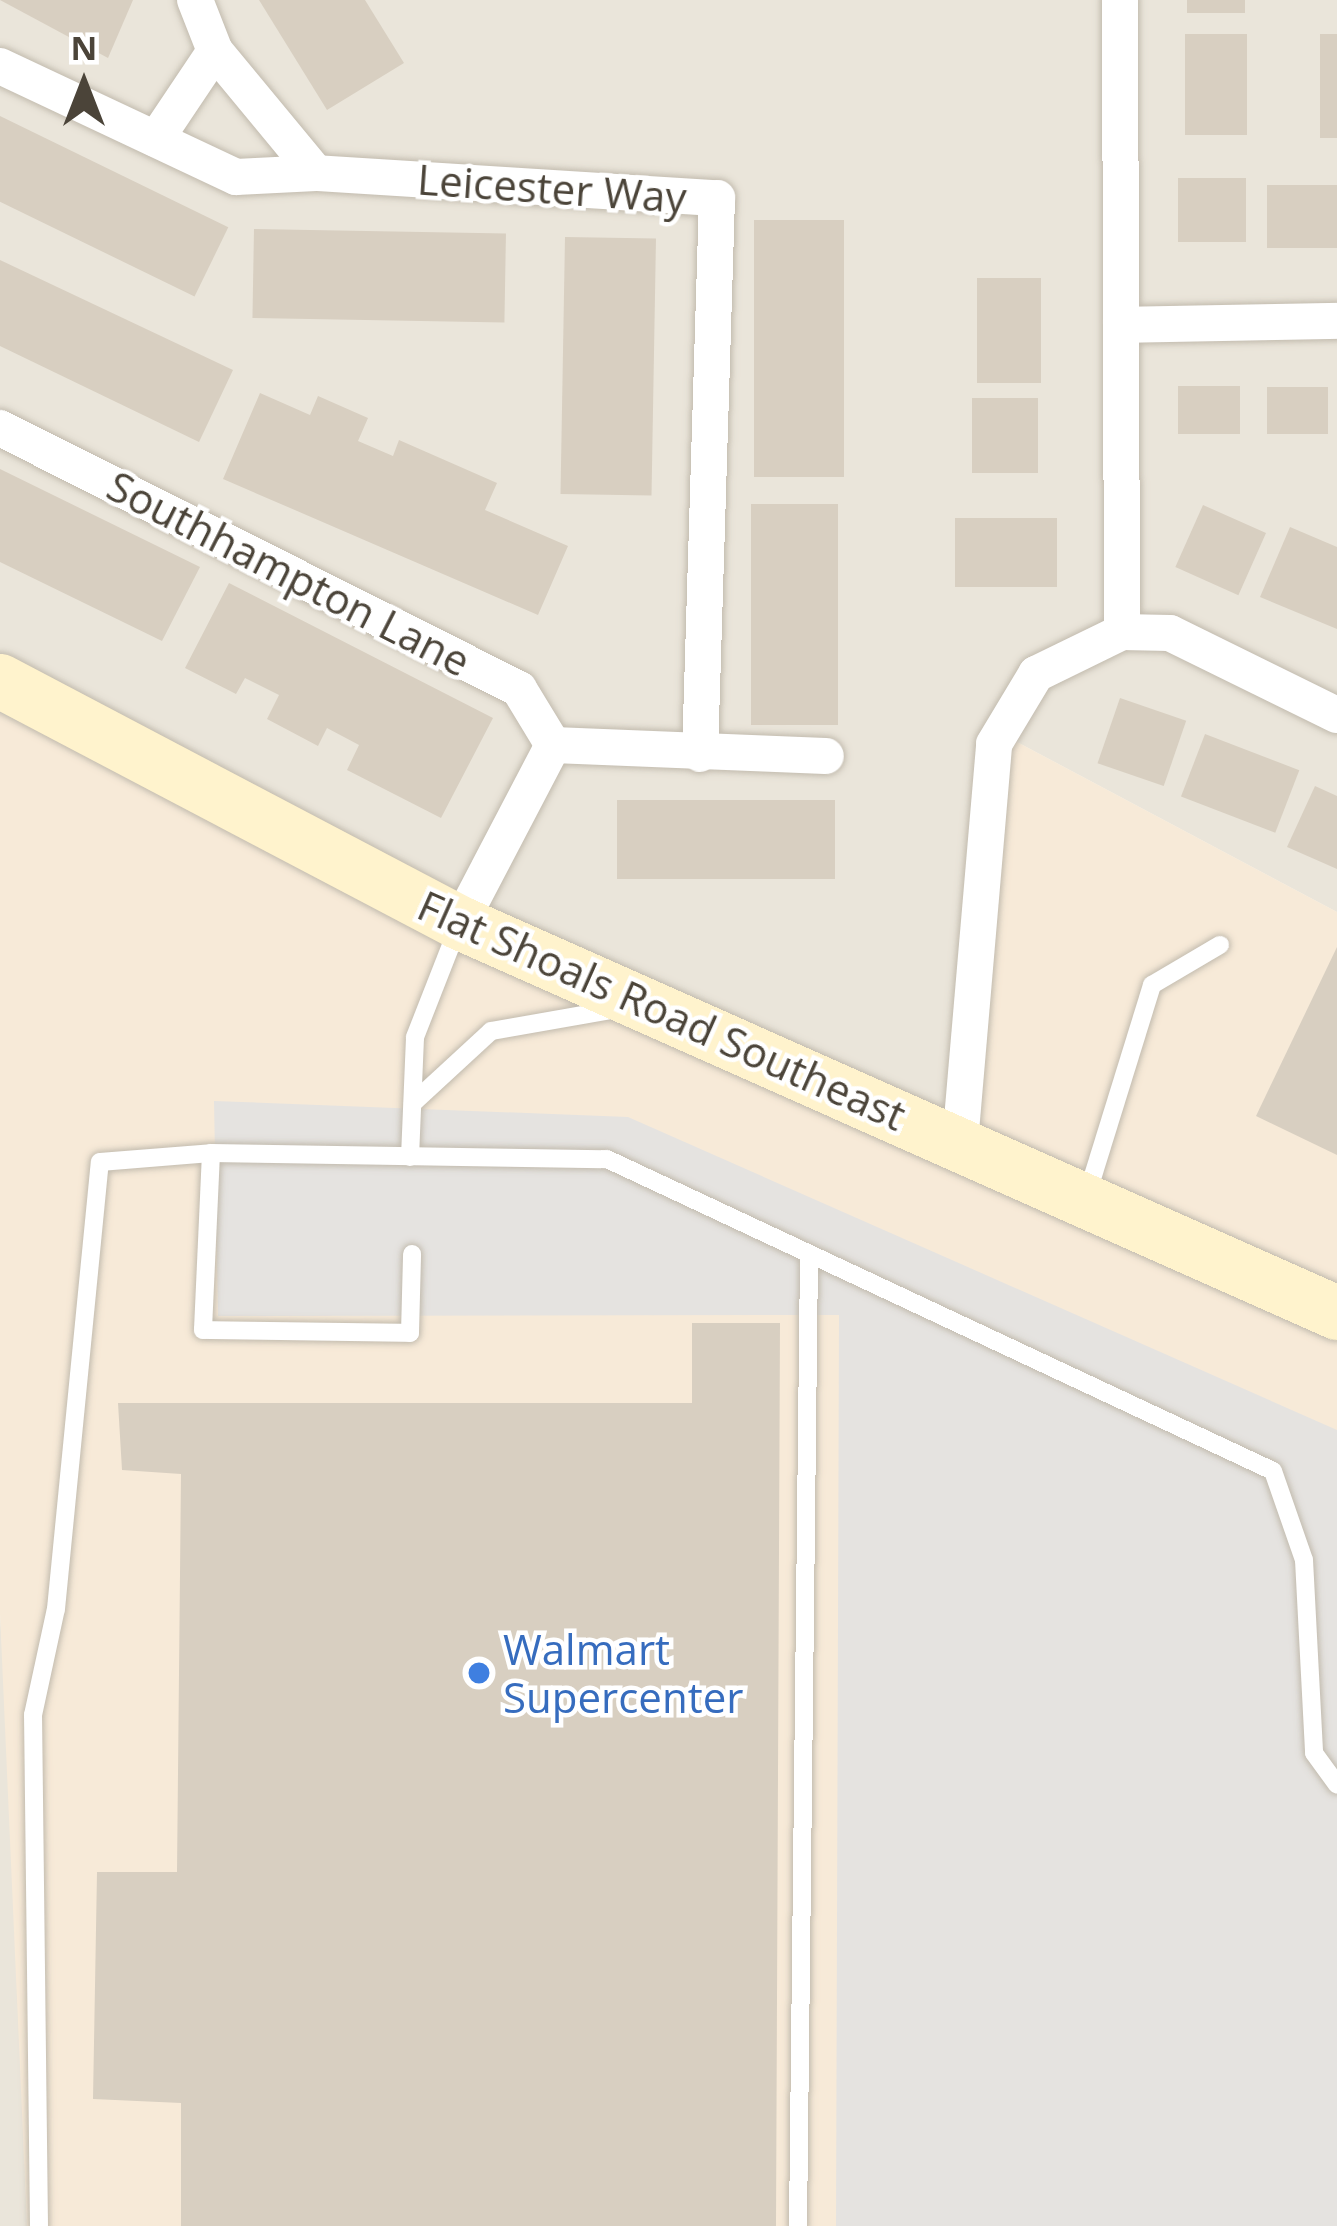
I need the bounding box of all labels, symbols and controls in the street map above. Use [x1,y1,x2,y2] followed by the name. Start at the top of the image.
[24,24,144,144] north arrow
[71,25,97,70] text: N
[416,153,688,223] street label: Leicester Way
[99,460,479,686] street label: Southhampton Lane
[410,880,914,1140] street label: Flat Shoals Road Southeast
[503,1624,743,1722] place label: Walmart Supercenter
[466,1660,492,1686] marker: Walmart Supercenter

